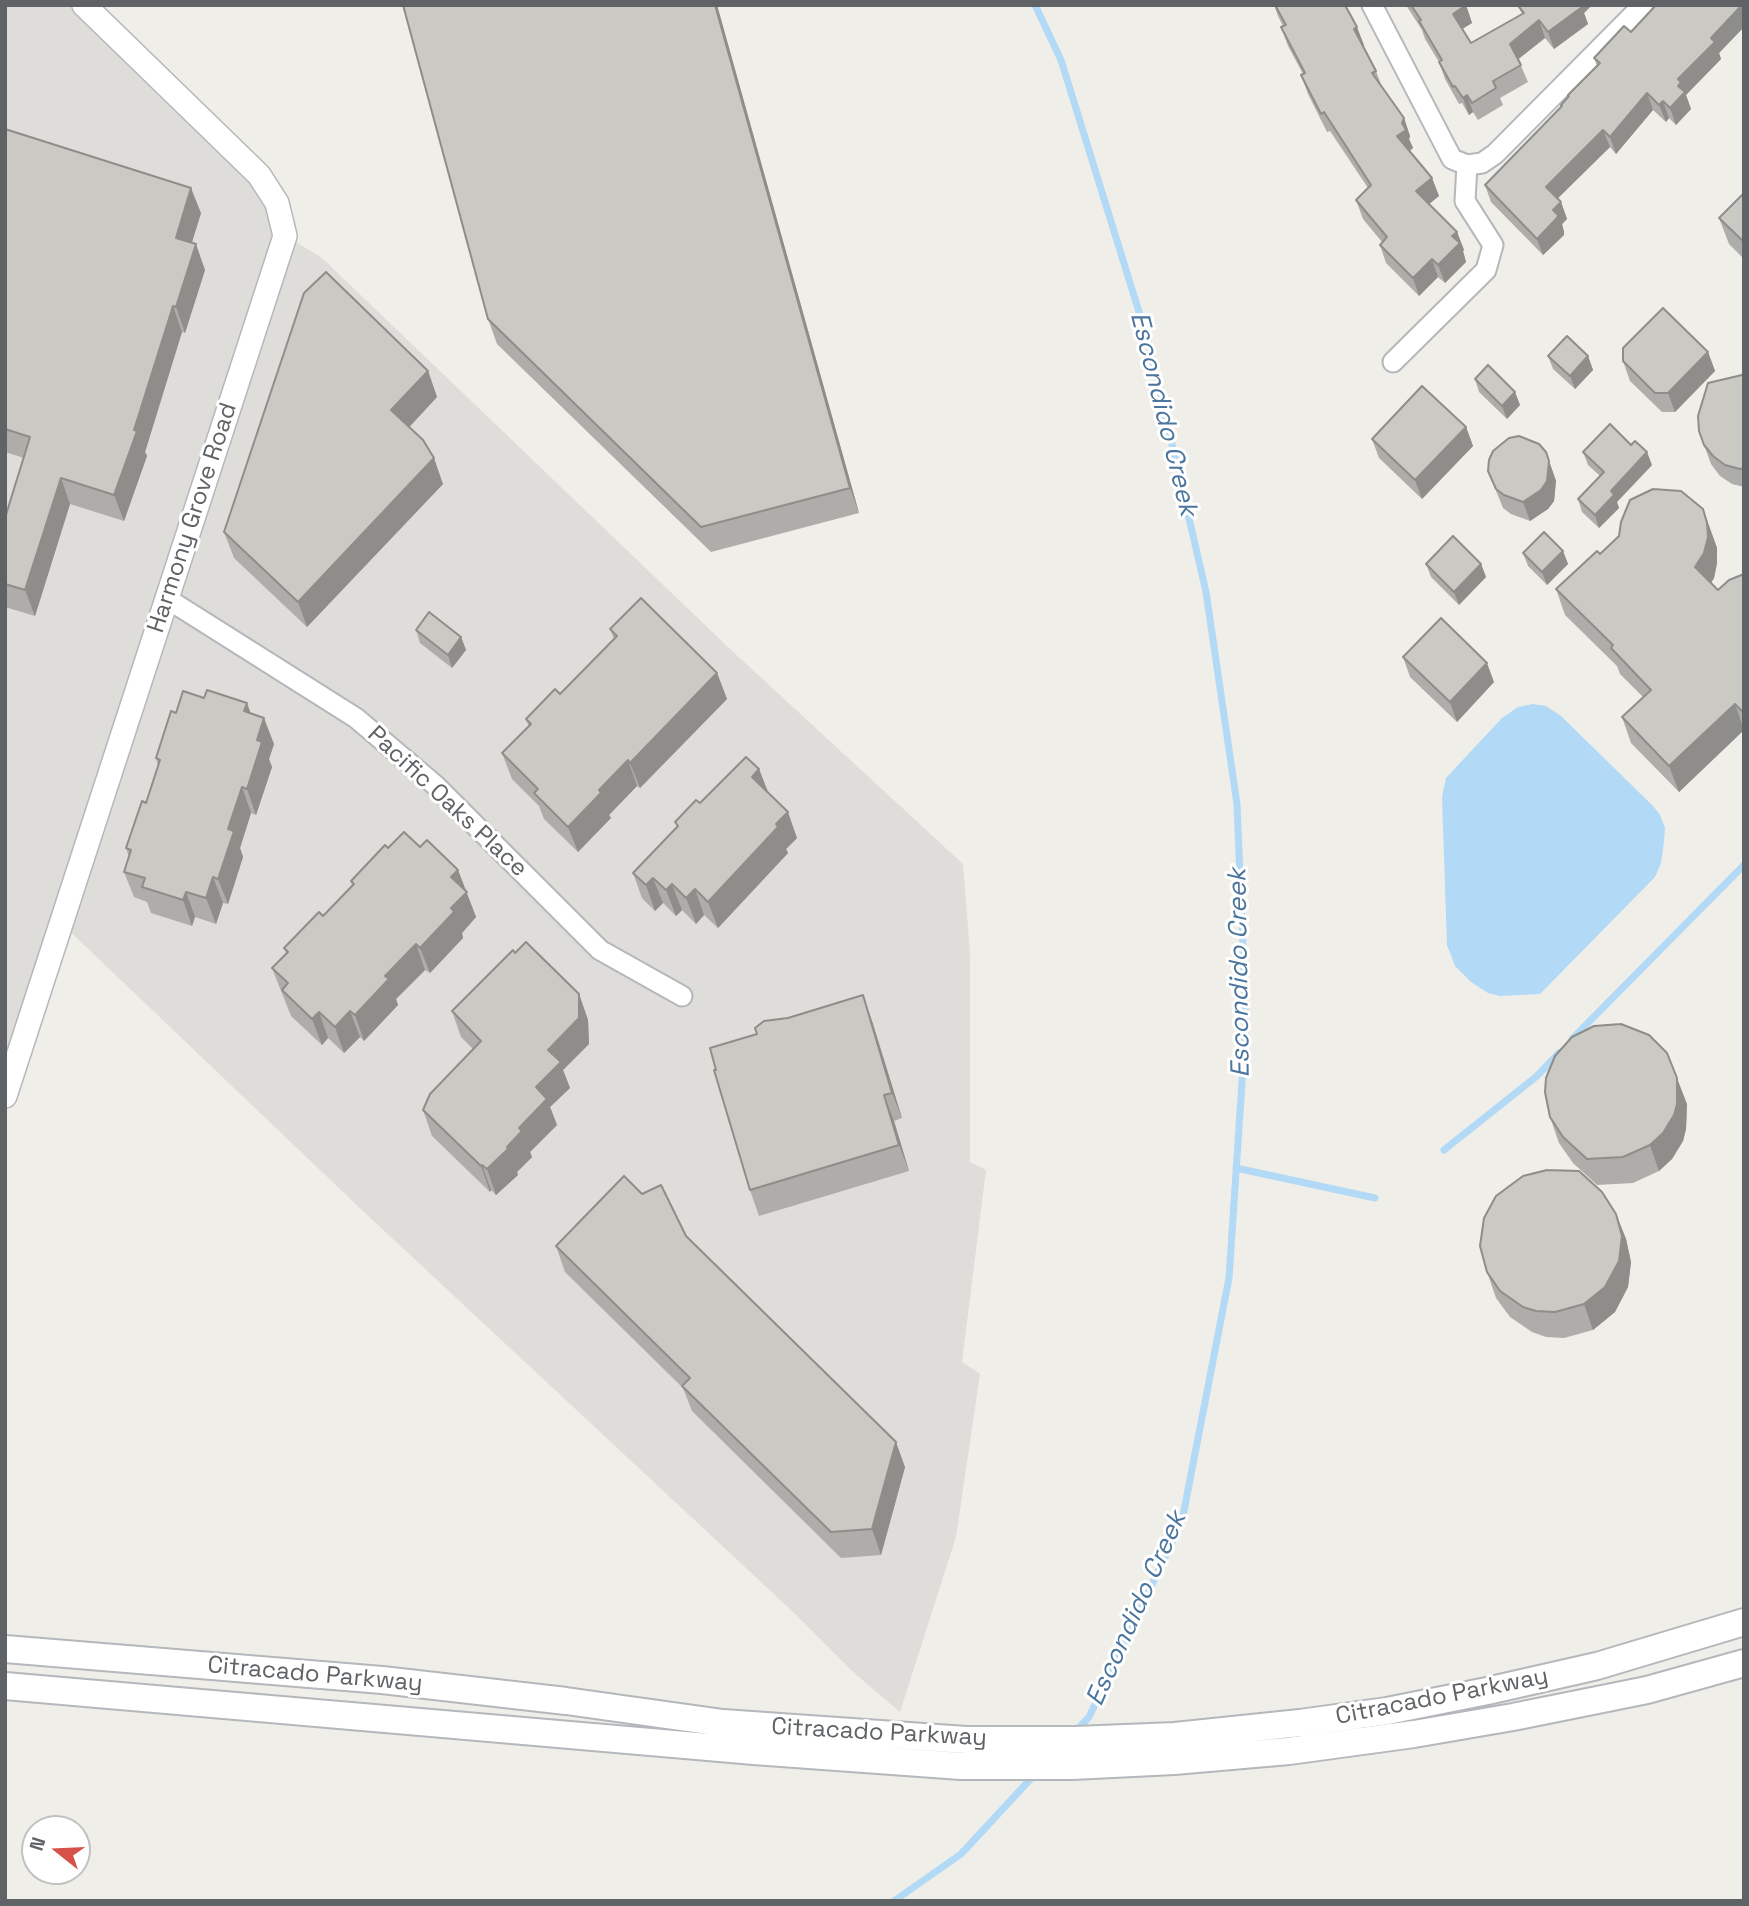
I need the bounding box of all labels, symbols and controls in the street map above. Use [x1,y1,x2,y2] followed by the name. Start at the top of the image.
[1123,309,1203,519] water label: Escondido Creek
[142,399,244,637] street label: Harmony Grove Road
[361,721,533,883] street label: Pacific Oaks Place
[1223,868,1257,1078] water label: Escondido Creek
[1080,1507,1194,1711] water label: Escondido Creek
[206,1651,424,1699] street label: Citracado Parkway
[1333,1662,1551,1732] street label: Citracado Parkway
[770,1713,988,1753] street label: Citracado Parkway
[21,1815,91,1885] north arrow
[24,1834,51,1854] text: N

